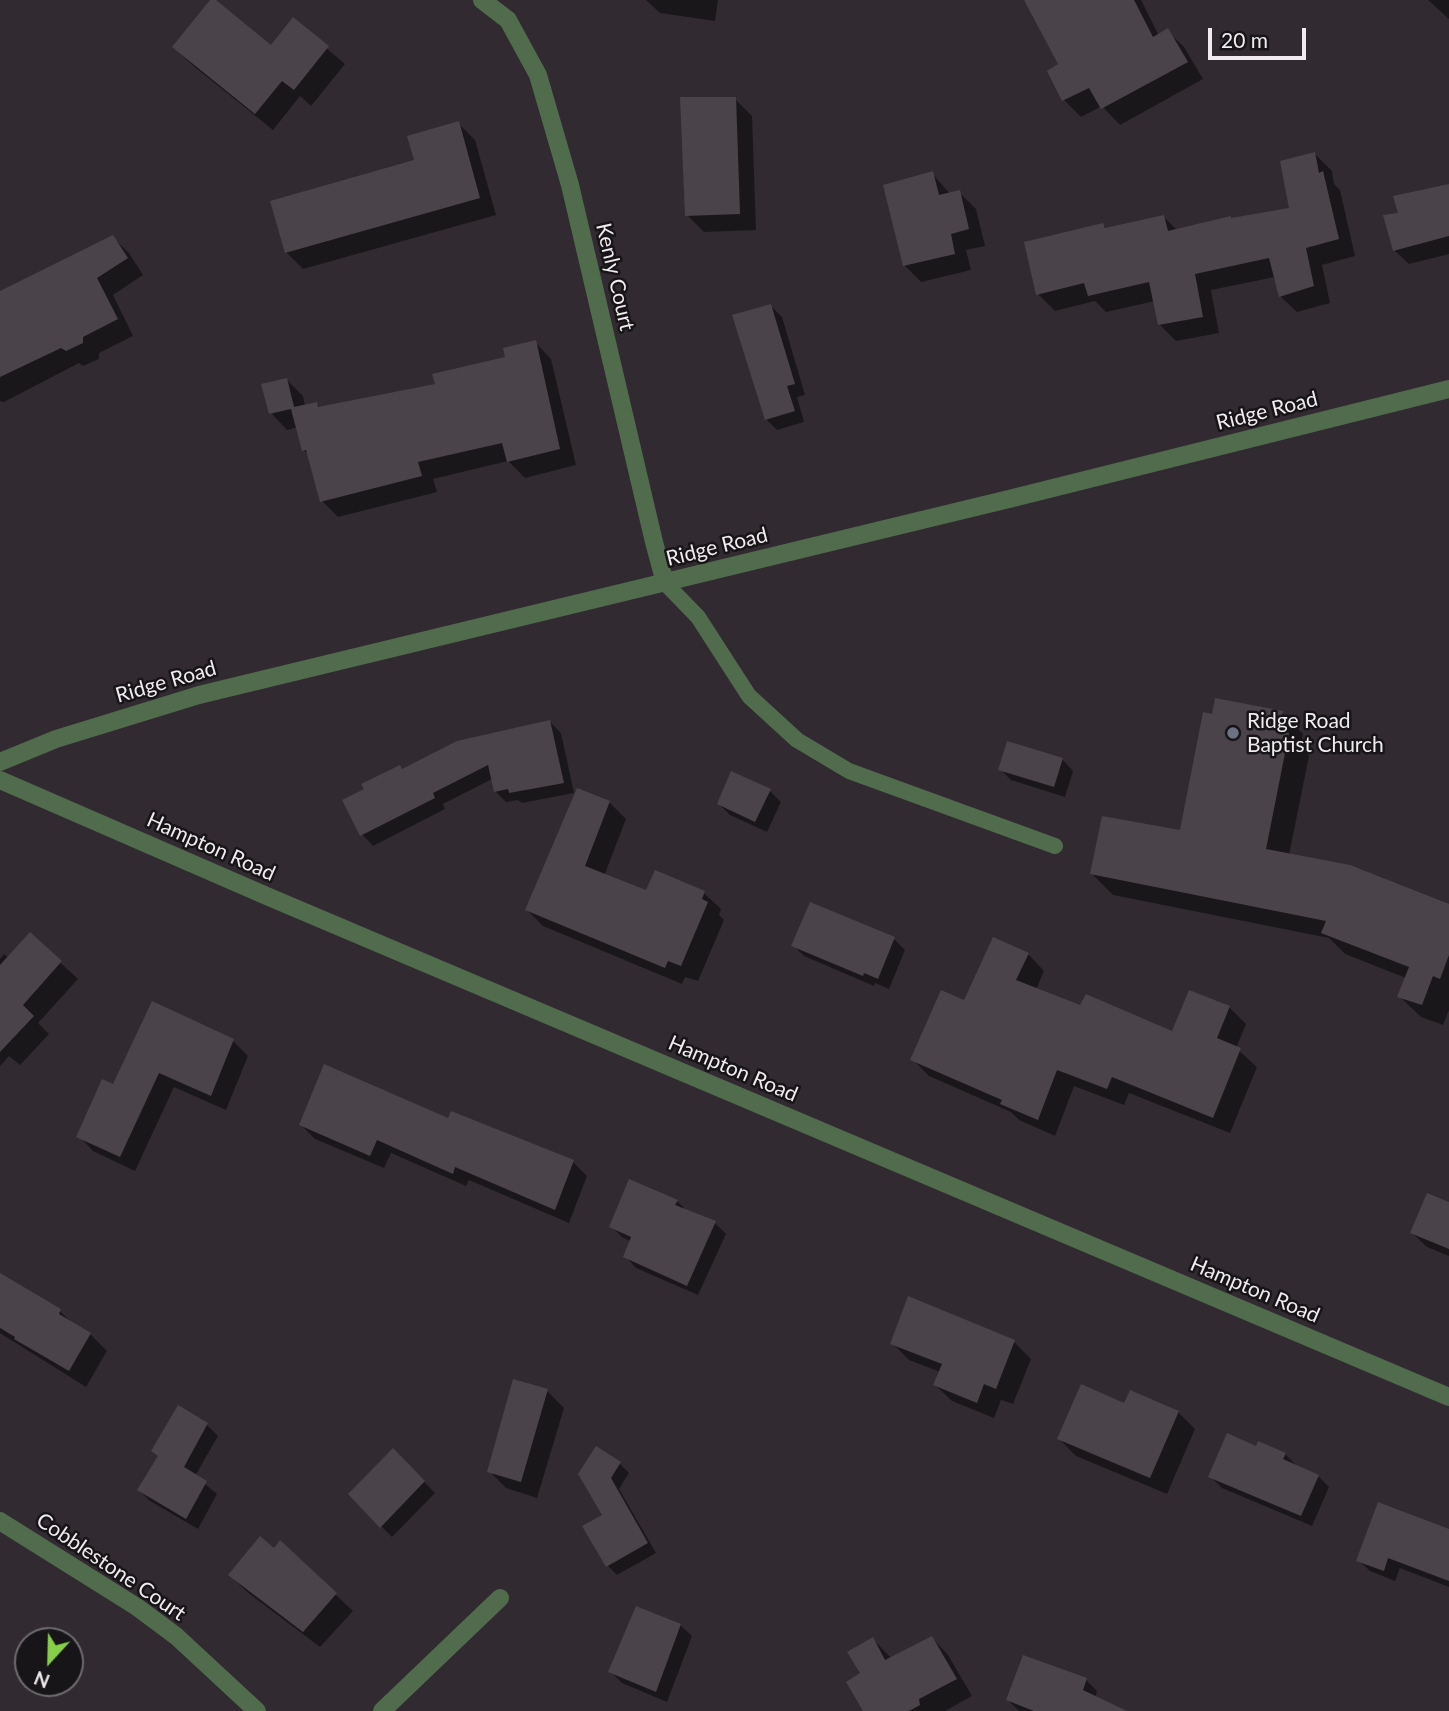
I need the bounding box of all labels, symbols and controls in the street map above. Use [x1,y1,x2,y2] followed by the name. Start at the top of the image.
[1211,14,1309,58] scale bar
[1221,27,1268,52] text: 20 m
[590,221,640,333] street label: Kenly Court
[1214,386,1320,436] street label: Ridge Road
[664,522,770,572] street label: Ridge Road
[113,656,219,708] street label: Ridge Road
[1247,708,1384,758] place label: Ridge Road Baptist Church
[1225,725,1241,741] marker: Ridge Road Baptist Church
[143,807,279,887] street label: Hampton Road
[665,1030,801,1108] street label: Hampton Road
[1187,1251,1323,1329] street label: Hampton Road
[32,1508,190,1626] street label: Cobblestone Court
[14,1627,84,1697] north arrow
[31,1667,53,1693] text: N

